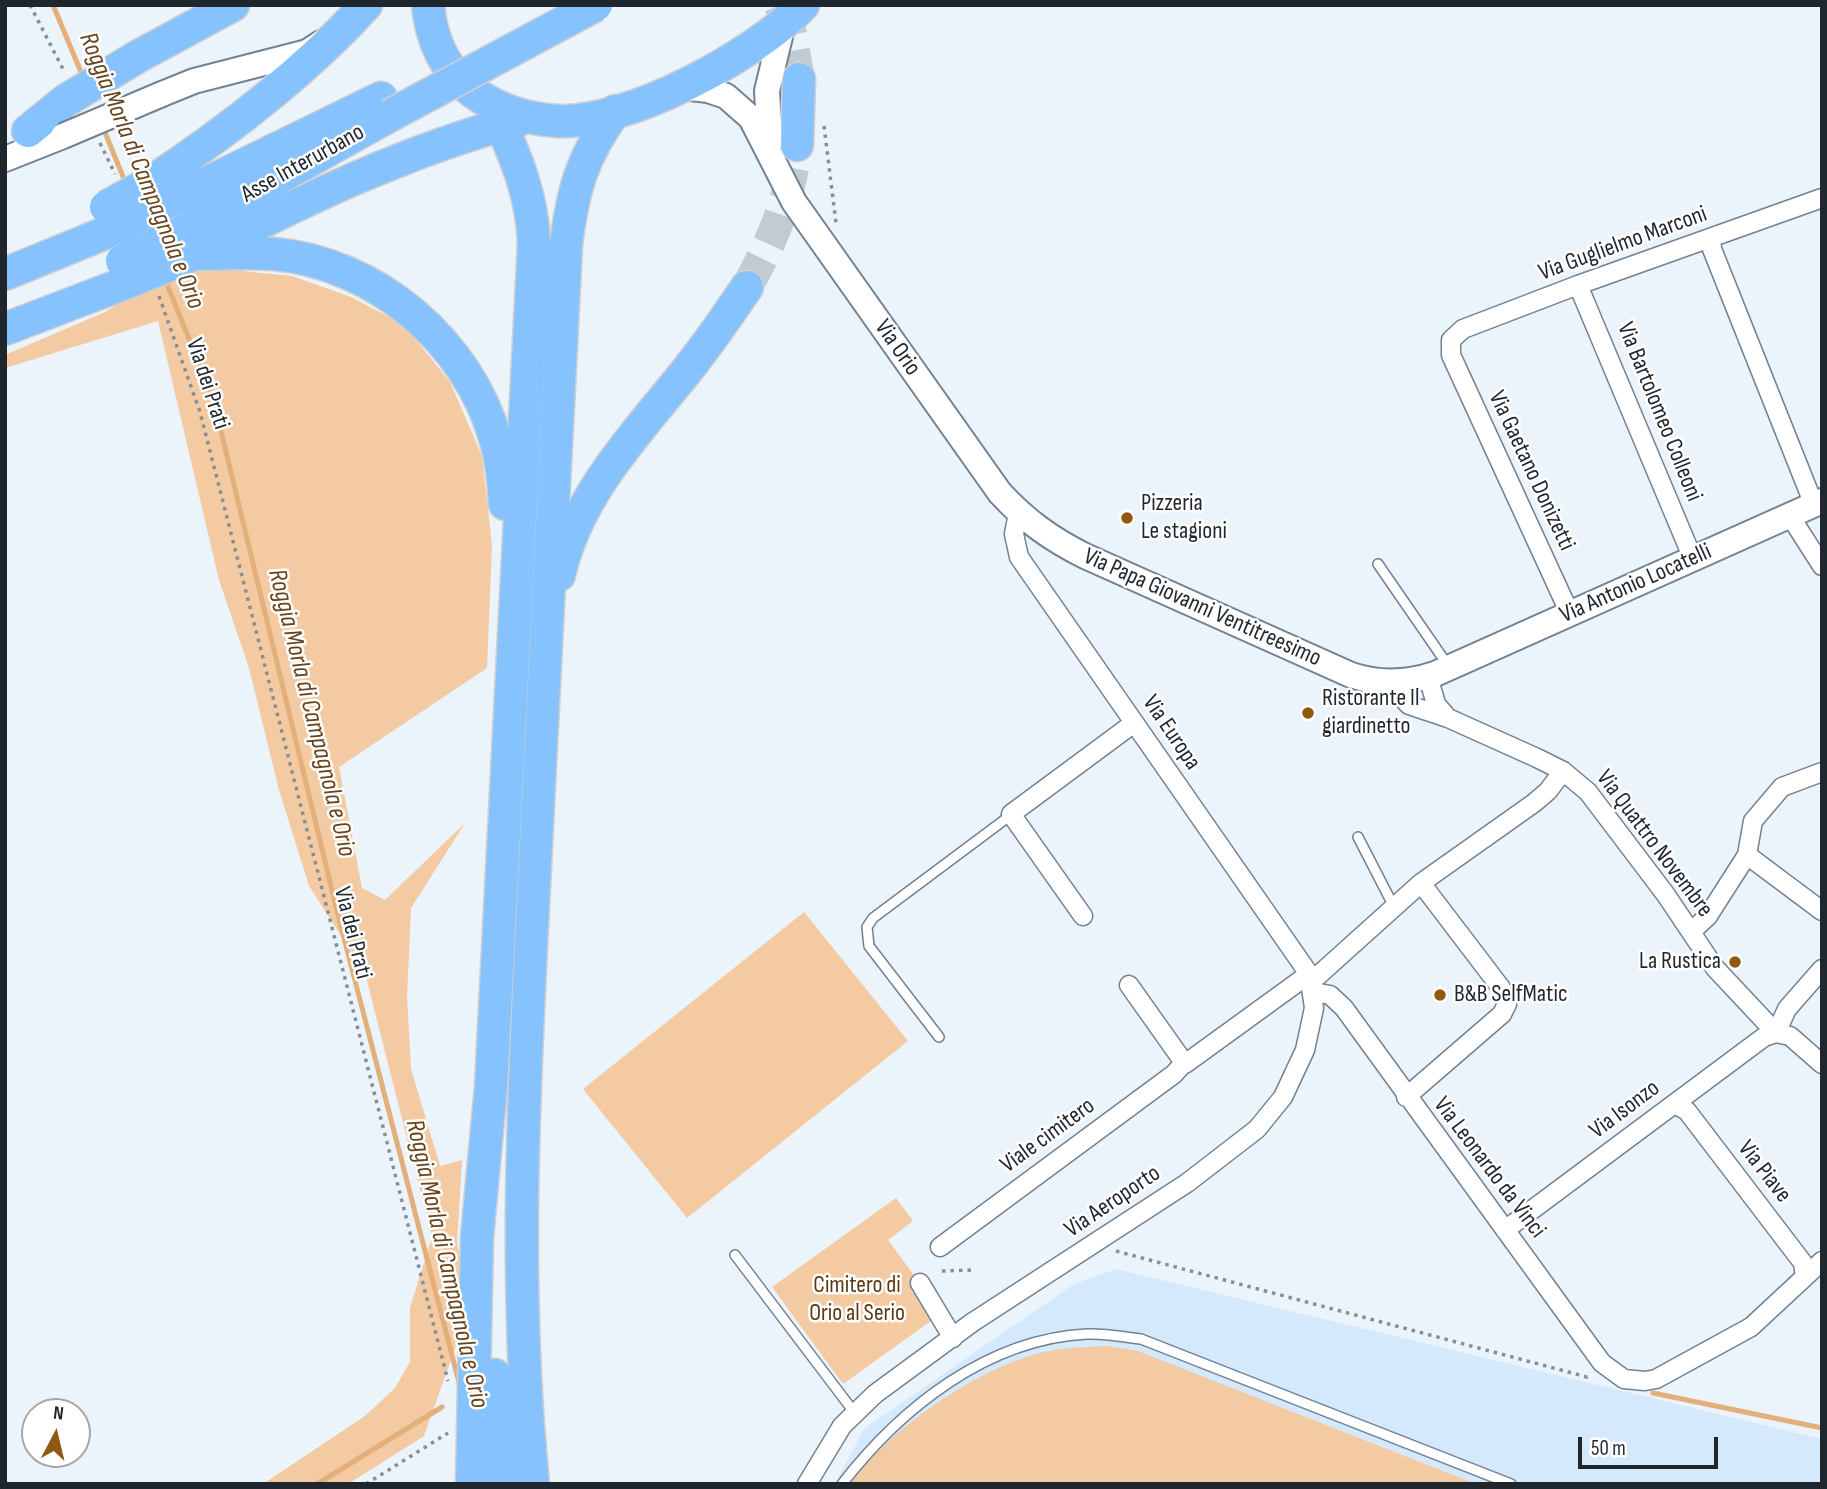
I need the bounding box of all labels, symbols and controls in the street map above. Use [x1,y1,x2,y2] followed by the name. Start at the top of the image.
[71,28,211,314] water label: Roggia Morla di Campagnola e Orio
[237,118,369,210] street label: Asse Interurbano
[1535,200,1711,288] street label: Via Guglielmo Marconi
[868,315,926,381] street label: Via Orio
[1610,318,1708,506] street label: Via Bartolomeo Colleoni
[179,335,235,433] street label: Via dei Prati
[1481,387,1581,555] street label: Via Gaetano Donizetti
[1141,490,1227,546] place label: Pizzeria Le stagioni
[1119,510,1135,526] marker: Pizzeria Le stagioni
[1556,538,1716,630] street label: Via Antonio Locatelli
[1079,543,1325,673] street label: Via Papa Giovanni Ventitreesimo
[260,566,362,860] water label: Roggia Morla di Campagnola e Orio
[1322,685,1419,741] place label: Ristorante Il giardinetto
[1136,690,1206,776] street label: Via Europa
[1300,705,1316,721] marker: Ristorante Il giardinetto
[1589,765,1719,923] street label: Via Quattro Novembre
[327,884,377,982] street label: Via dei Prati
[1639,948,1721,976] place label: La Rustica
[1727,954,1743,970] marker: La Rustica
[1454,981,1567,1009] place label: B&B SelfMatic
[1432,987,1448,1003] marker: B&B SelfMatic
[1584,1074,1666,1146] street label: Via Isonzo
[995,1092,1101,1180] street label: Viale cimitero
[1427,1092,1551,1244] street label: Via Leonardo da Vinci
[398,1117,494,1411] water label: Roggia Morla di Campagnola e Orio
[1731,1135,1797,1209] street label: Via Piave
[1060,1160,1166,1244] street label: Via Aeroporto
[809,1272,905,1328] park label: Cimitero di Orio al Serio
[21,1398,91,1468] north arrow
[52,1402,65,1426] text: N
[1582,1422,1722,1466] scale bar
[1591,1436,1626,1461] text: 50 m

